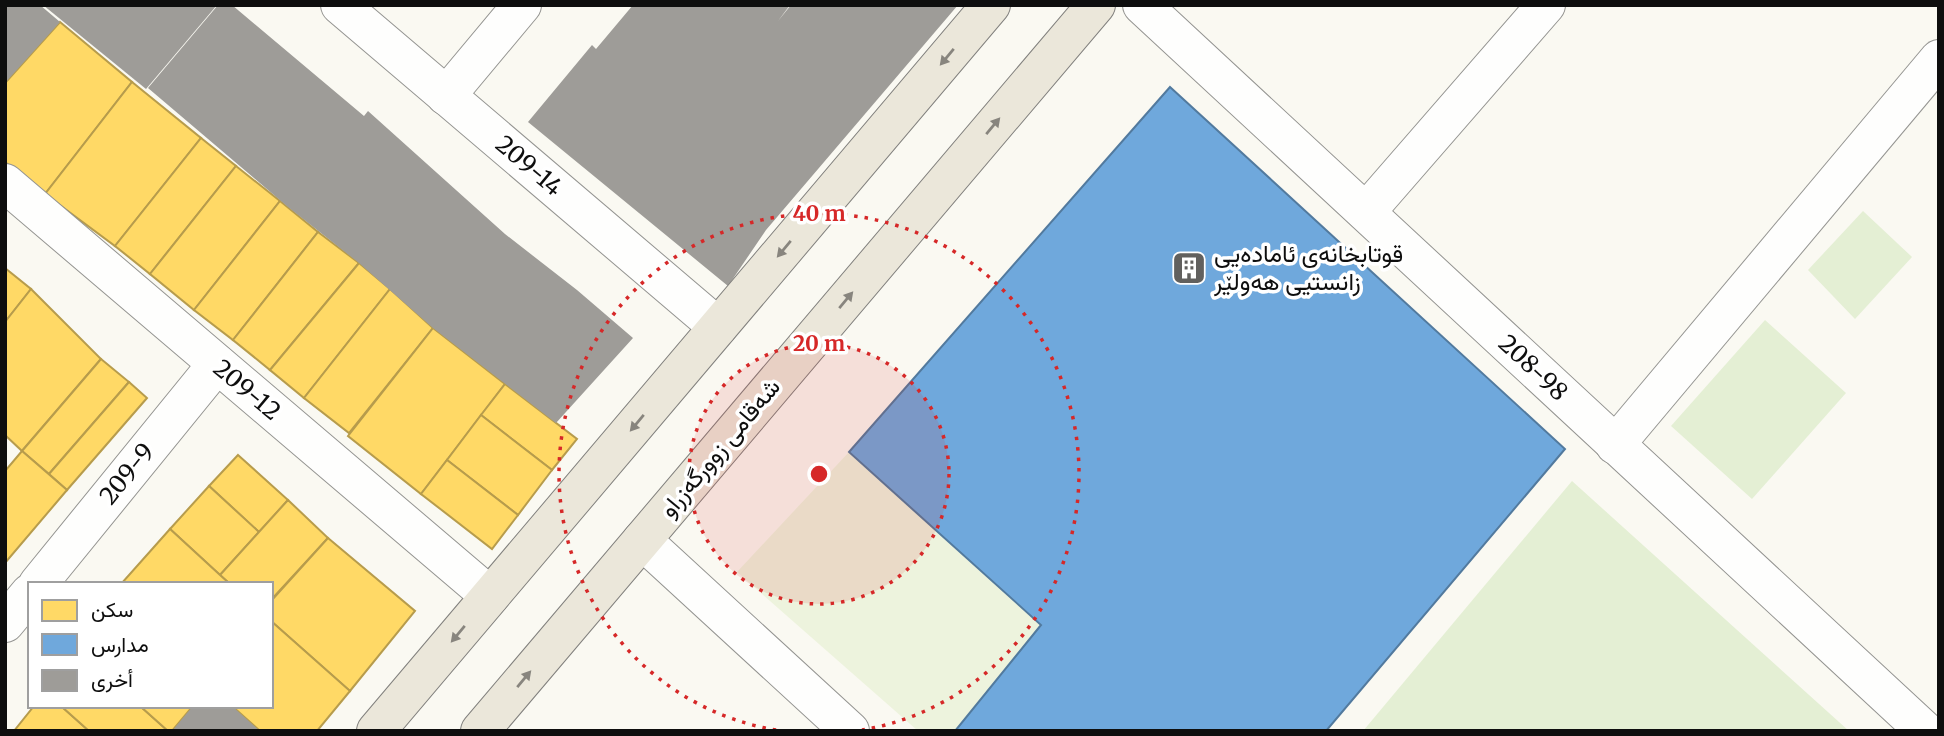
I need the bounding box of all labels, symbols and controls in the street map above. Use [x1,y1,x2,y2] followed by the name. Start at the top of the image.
[940,49,955,66] one-way arrow
[985,118,1000,135] one-way arrow
[490,129,569,203] street label: 209-14
[792,200,846,227] text: 40 m
[1213,238,1403,297] place label: قوتابخانەی ئامادەیی زانستیی هەولێر
[777,241,792,258] one-way arrow
[1170,249,1208,287] building icon: قوتابخانەی ئامادەیی زانستیی هەولێر
[838,291,853,308] one-way arrow
[1492,328,1574,407] street label: 208-98
[793,330,845,357] text: 20 m
[207,353,287,427] street label: 209-12
[652,372,787,524] street label: شەقامی زوورگەزراو
[629,414,645,432] one-way arrow
[93,437,161,511] street label: 209-9
[807,462,831,486] centre of rings
[28,582,273,708] legend
[91,596,133,623] text: سكن
[450,625,466,643] one-way arrow
[91,631,149,658] text: مدارس
[91,666,133,693] text: أخرى
[516,670,531,687] one-way arrow

